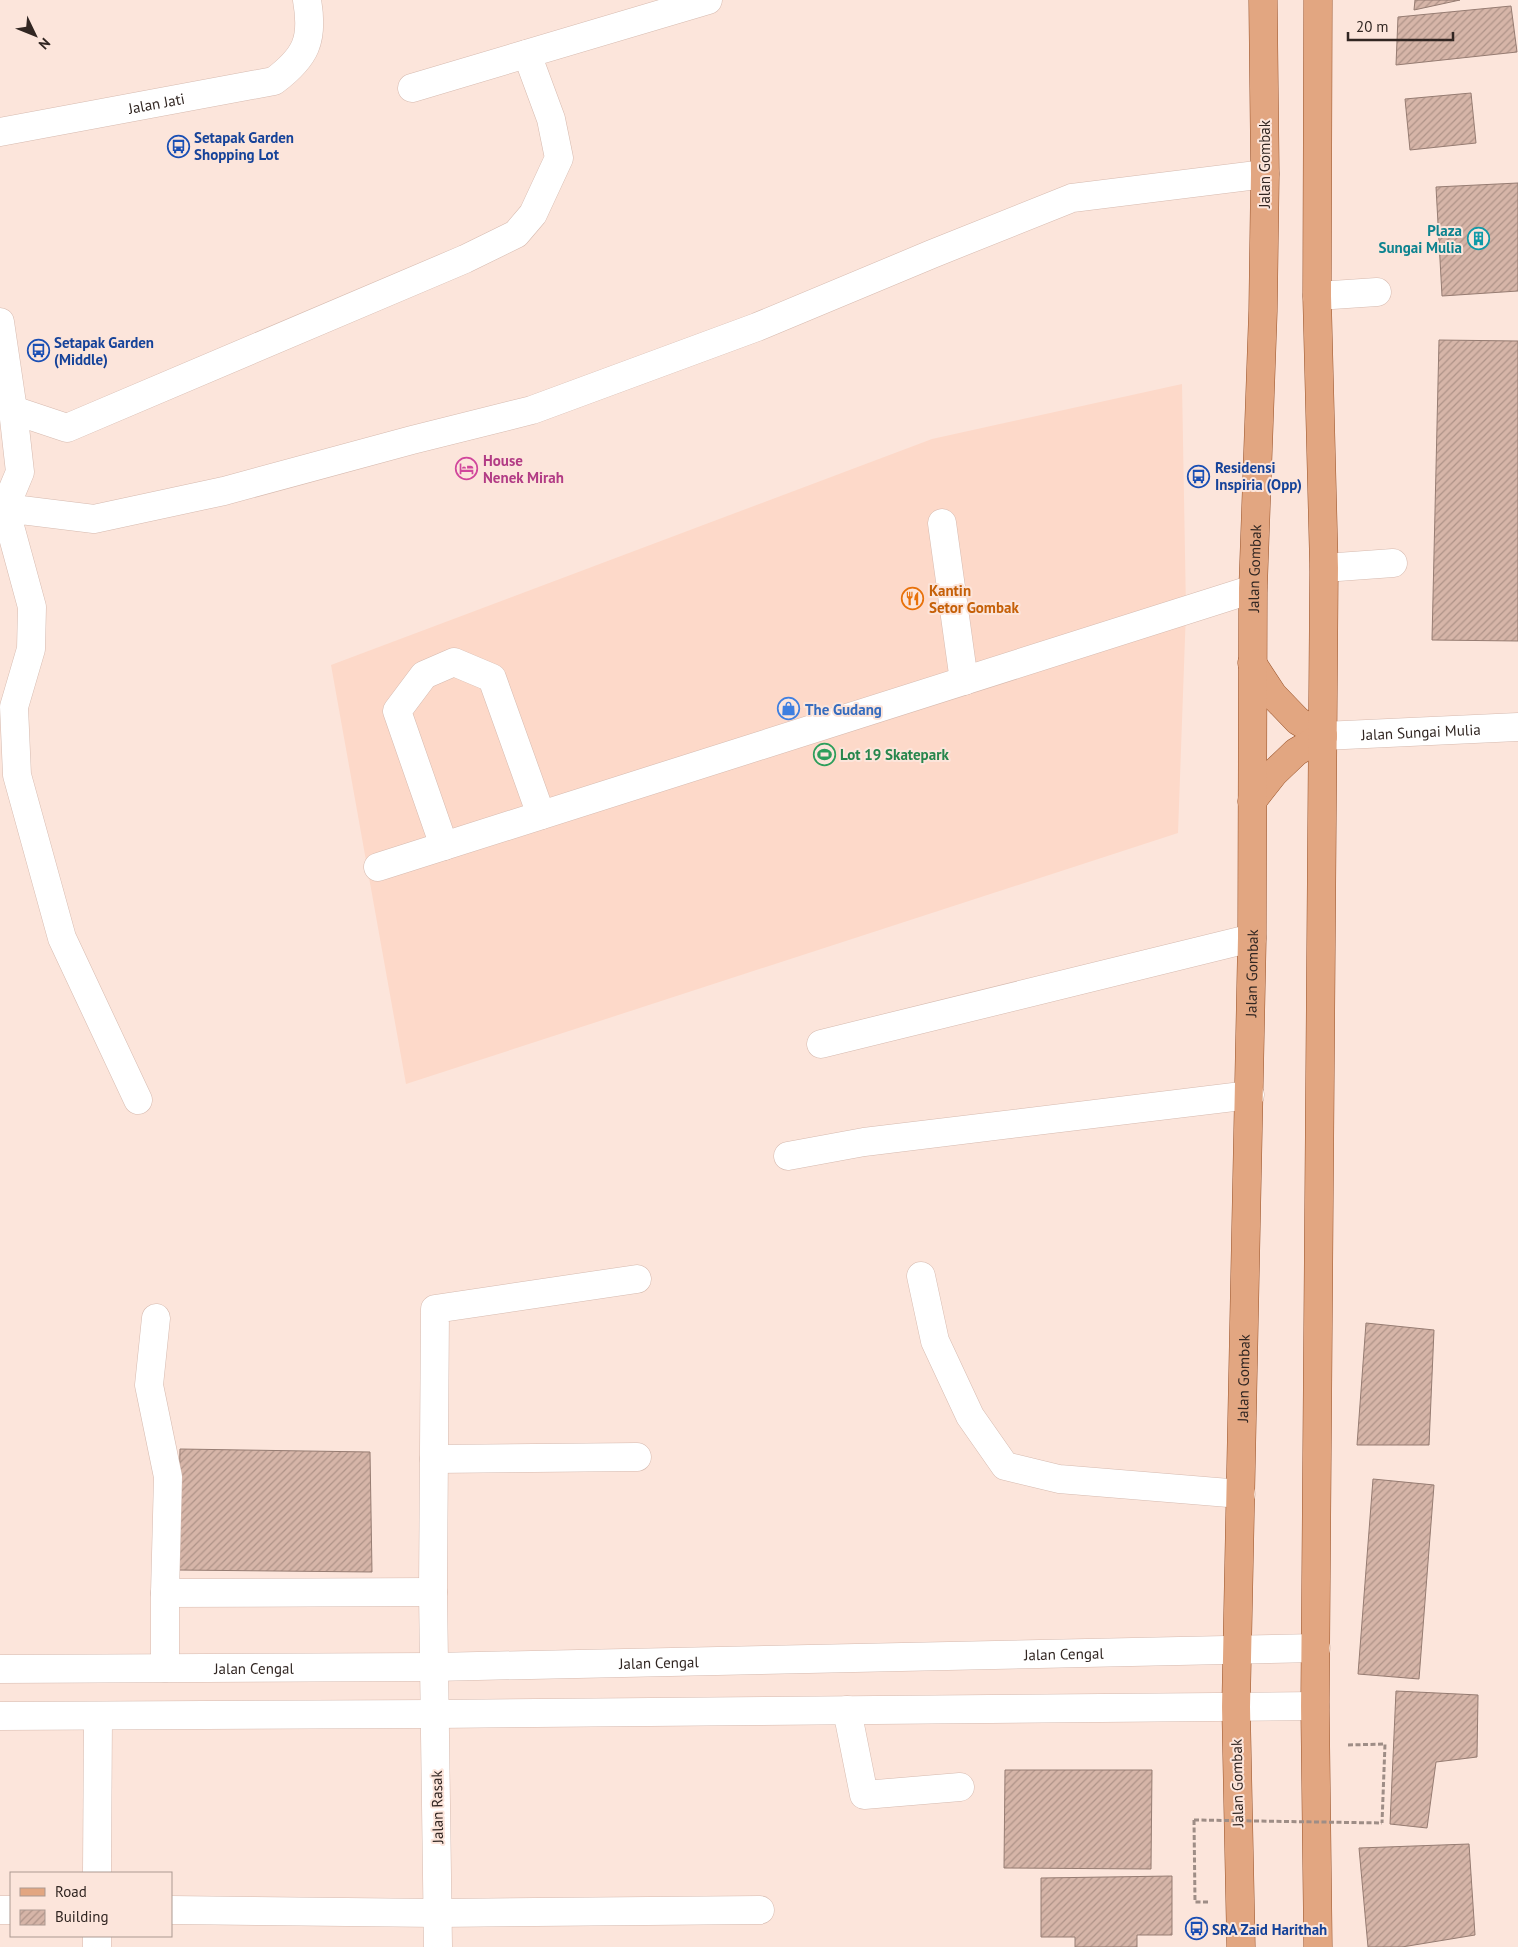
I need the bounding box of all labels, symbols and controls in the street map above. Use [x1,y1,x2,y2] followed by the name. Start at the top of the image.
[10,10,60,60] north arrow
[1348,10,1453,42] scale bar
[1356,17,1389,36] text: 20 m
[35,34,54,53] text: N
[126,88,186,118] street label: Jalan Jati
[1255,119,1274,209] street label: Jalan Gombak
[194,128,294,164] place label: Setapak Garden Shopping Lot
[166,134,190,158] bus stop icon: Setapak Garden Shopping Lot
[1379,221,1462,257] place label: Plaza Sungai Mulia
[1466,227,1490,251] building icon: Plaza Sungai Mulia
[54,333,154,369] place label: Setapak Garden (Middle)
[26,339,50,363] bus stop icon: Setapak Garden (Middle)
[483,451,564,487] place label: House Nenek Mirah
[455,457,479,481] hotel icon: House Nenek Mirah
[1215,458,1302,494] place label: Residensi Inspiria (Opp)
[1187,464,1211,488] bus stop icon: Residensi Inspiria (Opp)
[1243,523,1265,613] street label: Jalan Gombak
[929,581,1019,617] place label: Kantin Setor Gombak
[901,587,925,611] restaurant icon: Kantin Setor Gombak
[777,697,801,721] shop icon: The Gudang
[805,700,882,719] place label: The Gudang
[1360,719,1481,744] street label: Jalan Sungai Mulia
[812,742,836,766] sports icon: Lot 19 Skatepark
[840,745,949,764] place label: Lot 19 Skatepark
[1241,928,1262,1018] street label: Jalan Gombak
[1232,1333,1253,1423] street label: Jalan Gombak
[1023,1643,1105,1664] street label: Jalan Cengal
[618,1652,700,1673] street label: Jalan Cengal
[213,1658,295,1678] street label: Jalan Cengal
[1227,1738,1247,1828] street label: Jalan Gombak
[427,1770,447,1845] street label: Jalan Rasak
[10,1872,172,1937] legend
[55,1882,87,1901] text: Road
[55,1907,109,1926] text: Building
[1184,1917,1208,1941] bus stop icon: SRA Zaid Harithah
[1212,1920,1327,1939] place label: SRA Zaid Harithah

